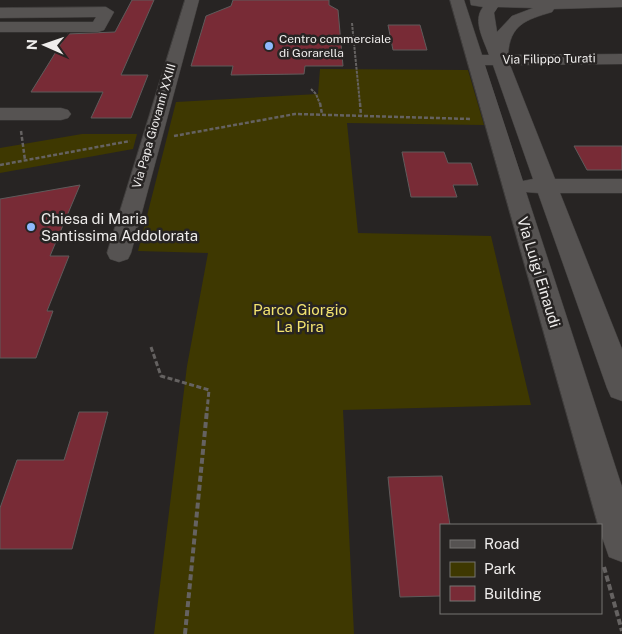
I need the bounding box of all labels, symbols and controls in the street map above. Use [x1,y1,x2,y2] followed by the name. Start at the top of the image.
[20,20,70,70] north arrow
[279,32,391,60] place label: Centro commerciale di Gorarella
[24,39,40,50] text: N
[263,40,275,52] marker: Centro commerciale di Gorarella
[502,51,596,67] street label: Via Filippo Turati
[129,62,179,190] street label: Via Papa Giovanni XXIII
[41,210,198,244] place label: Chiesa di Maria Santissima Addolorata
[514,215,564,329] street label: Via Luigi Einaudi
[25,221,37,233] marker: Chiesa di Maria Santissima Addolorata
[253,301,347,335] park label: Parco Giorgio La Pira
[440,524,602,614] legend
[484,535,520,552] text: Road
[484,560,516,577] text: Park
[484,585,542,602] text: Building

